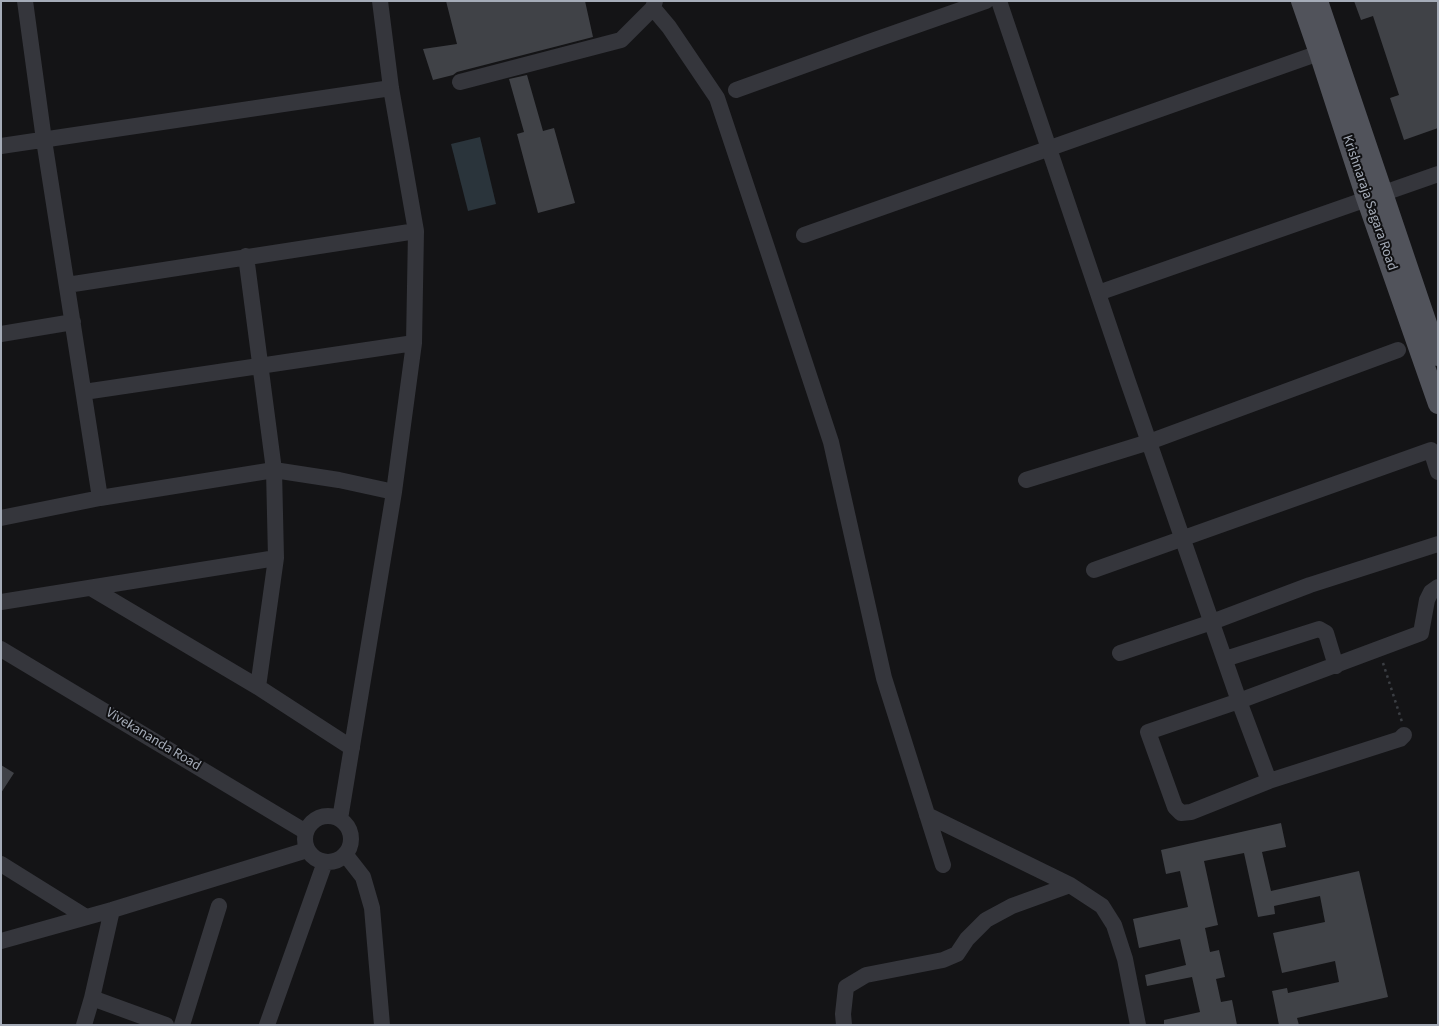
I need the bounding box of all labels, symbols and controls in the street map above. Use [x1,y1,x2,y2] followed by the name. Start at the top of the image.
[1338,133,1400,273] street label: Krishnaraja Sagara Road
[102,705,204,775] street label: Vivekananda Road

